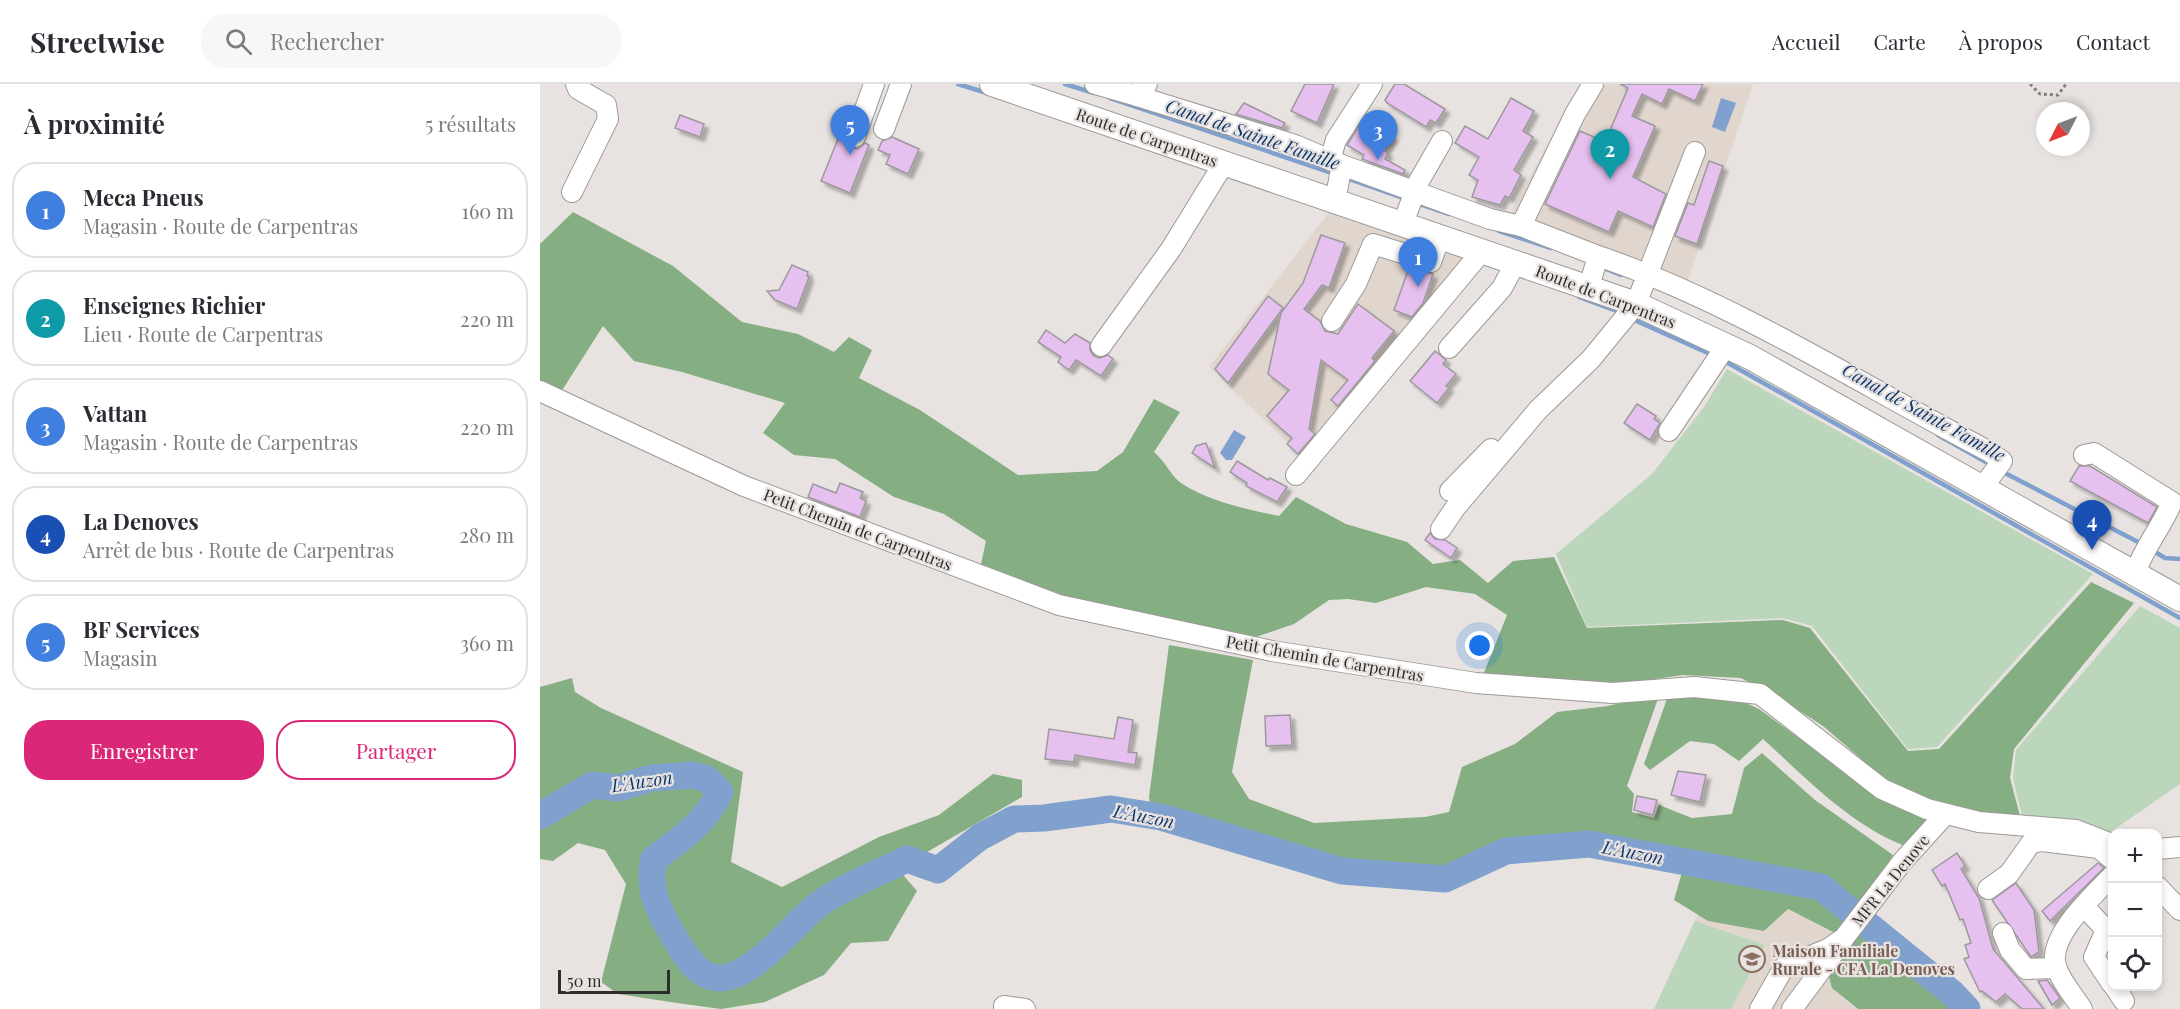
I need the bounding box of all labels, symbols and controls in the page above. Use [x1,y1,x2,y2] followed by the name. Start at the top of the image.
[201,14,621,68] search box
[30,23,165,60] text: Streetwise
[222,25,255,58] icon: search
[270,26,384,56] text: Rechercher
[1772,27,1840,55] text: Accueil
[1873,27,1926,55] text: Carte
[1959,27,2043,55] text: À propos
[2076,27,2150,55] text: Contact
[1163,93,1344,175] water label: Canal de Sainte Famille
[2036,102,2090,156] north arrow
[1073,103,1221,171] street label: Route de Carpentras
[24,106,165,141] text: À proximité
[830,106,870,155] pin: 5
[425,110,516,137] text: 5 résultats
[1358,110,1398,160] pin: 3
[1590,130,1630,179] pin: 2
[83,182,204,212] text: Meca Pneus
[42,197,49,224] text: 1
[462,197,514,224] text: 160 m
[83,212,358,239] text: Magasin · Route de Carpentras
[1398,238,1438,287] pin: 1
[1533,260,1679,332] street label: Route de Carpentras
[83,290,265,320] text: Enseignes Richier
[40,305,51,332] text: 2
[460,305,514,332] text: 220 m
[83,320,323,347] text: Lieu · Route de Carpentras
[1838,357,2010,467] water label: Canal de Sainte Famille
[83,398,147,428] text: Vattan
[41,413,50,440] text: 3
[460,413,514,440] text: 220 m
[83,428,358,455] text: Magasin · Route de Carpentras
[761,483,955,575] street label: Petit Chemin de Carpentras
[2072,500,2112,550] pin: 4
[83,506,199,536] text: La Denoves
[40,521,51,548] text: 4
[459,521,514,548] text: 280 m
[83,536,394,563] text: Arrêt de bus · Route de Carpentras
[83,614,200,644] text: BF Services
[41,629,50,656] text: 5
[460,629,514,656] text: 360 m
[1225,630,1425,686] street label: Petit Chemin de Carpentras
[1465,631,1494,660] your location
[83,644,157,671] text: Magasin
[24,720,264,780] button: Enregistrer
[276,720,516,780] button: Partager
[609,765,674,797] water label: L'Auzon
[1111,798,1176,834] water label: L'Auzon
[2108,829,2162,991] map controls
[2108,829,2162,883] button: +
[1847,830,1933,930] street label: MFR La Denove
[1600,834,1665,870] water label: L'Auzon
[2108,883,2162,937] button: −
[2108,937,2162,991] button: locate
[1772,940,1955,979] place label: Maison Familiale Rurale - CFA La Denoves
[1737,944,1767,974] school or university icon: Maison Familiale Rurale - CFA La Denoves
[558,967,670,994] scale bar
[567,970,601,991] text: 50 m

